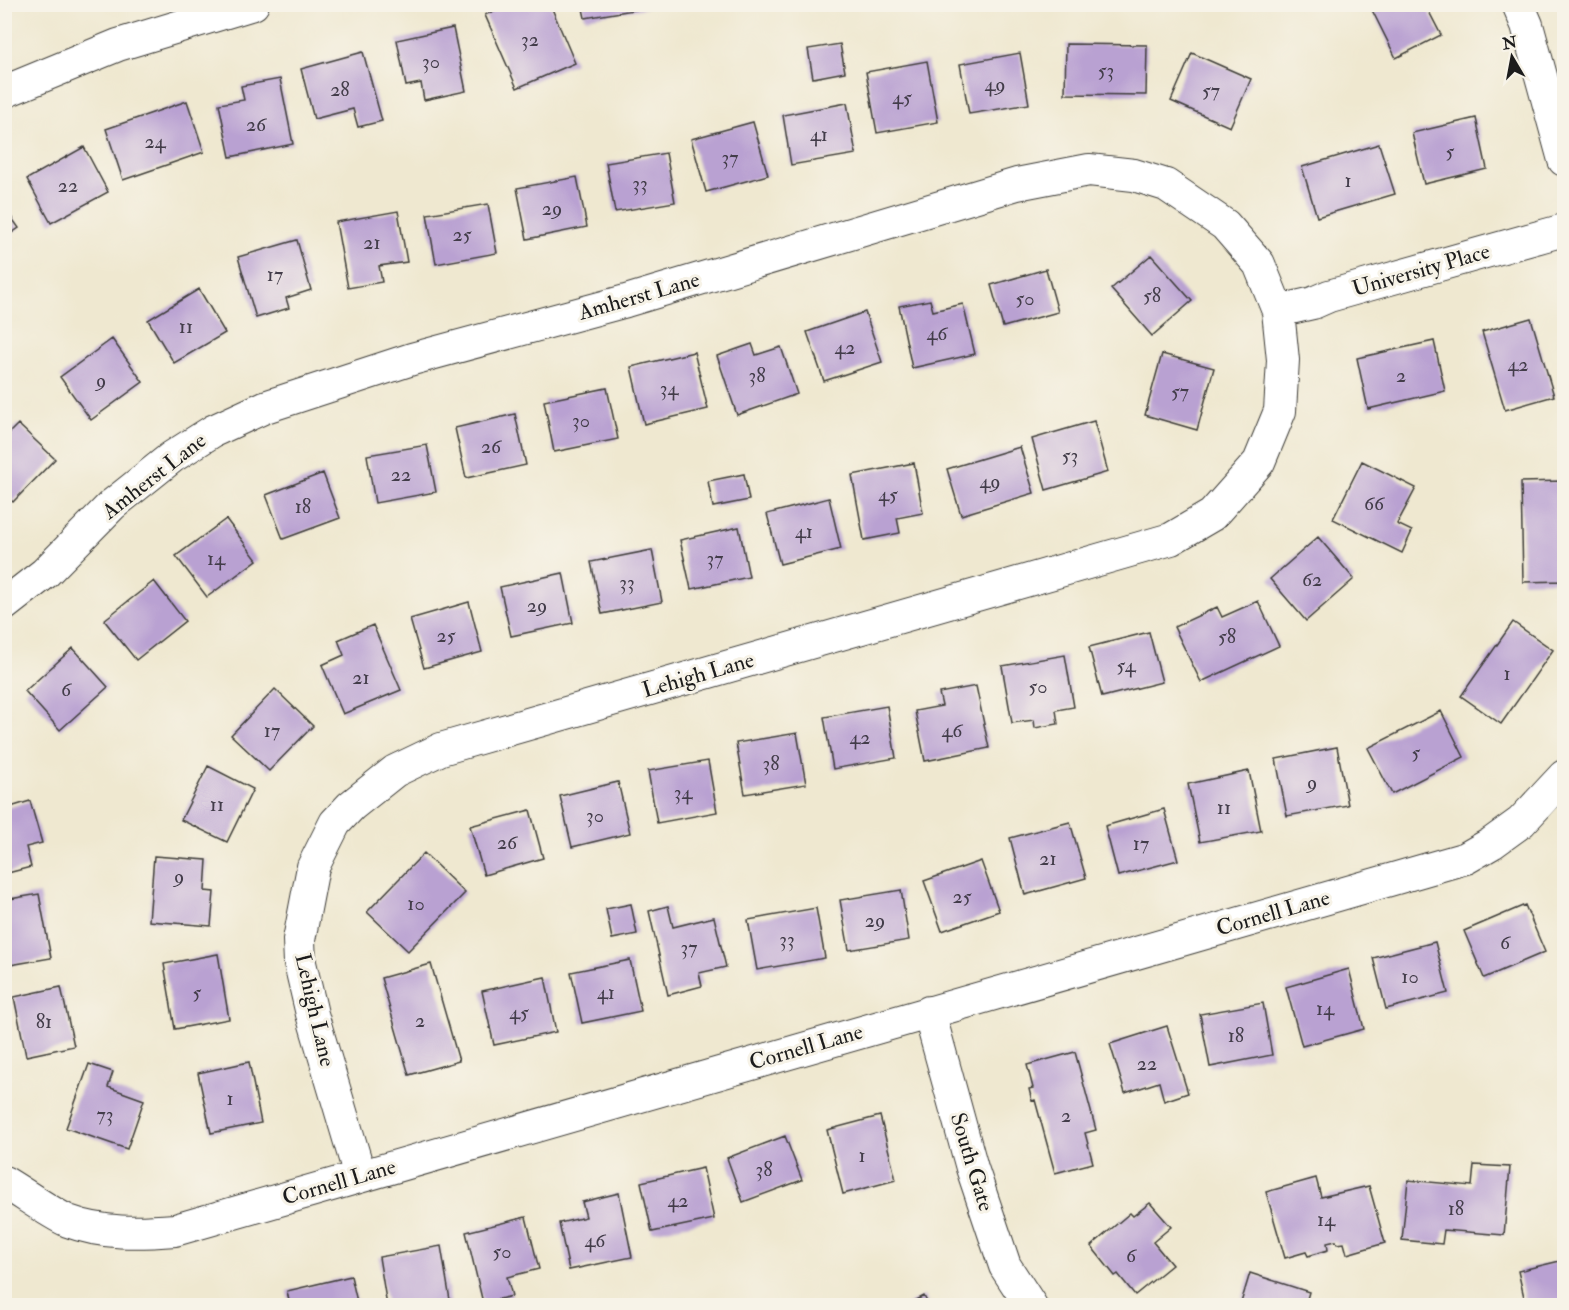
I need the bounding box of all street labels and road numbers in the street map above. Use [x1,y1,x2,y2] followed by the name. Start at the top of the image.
[1349,237,1493,303] street label: University Place
[574,265,703,327] street label: Amherst Lane
[95,427,212,526] street label: Amherst Lane
[639,646,757,704] street label: Lehigh Lane
[1213,883,1333,943] street label: Cornell Lane
[288,951,342,1069] street label: Lehigh Lane
[746,1017,866,1077] street label: Cornell Lane
[944,1109,1000,1215] street label: South Gate
[279,1152,399,1212] street label: Cornell Lane

